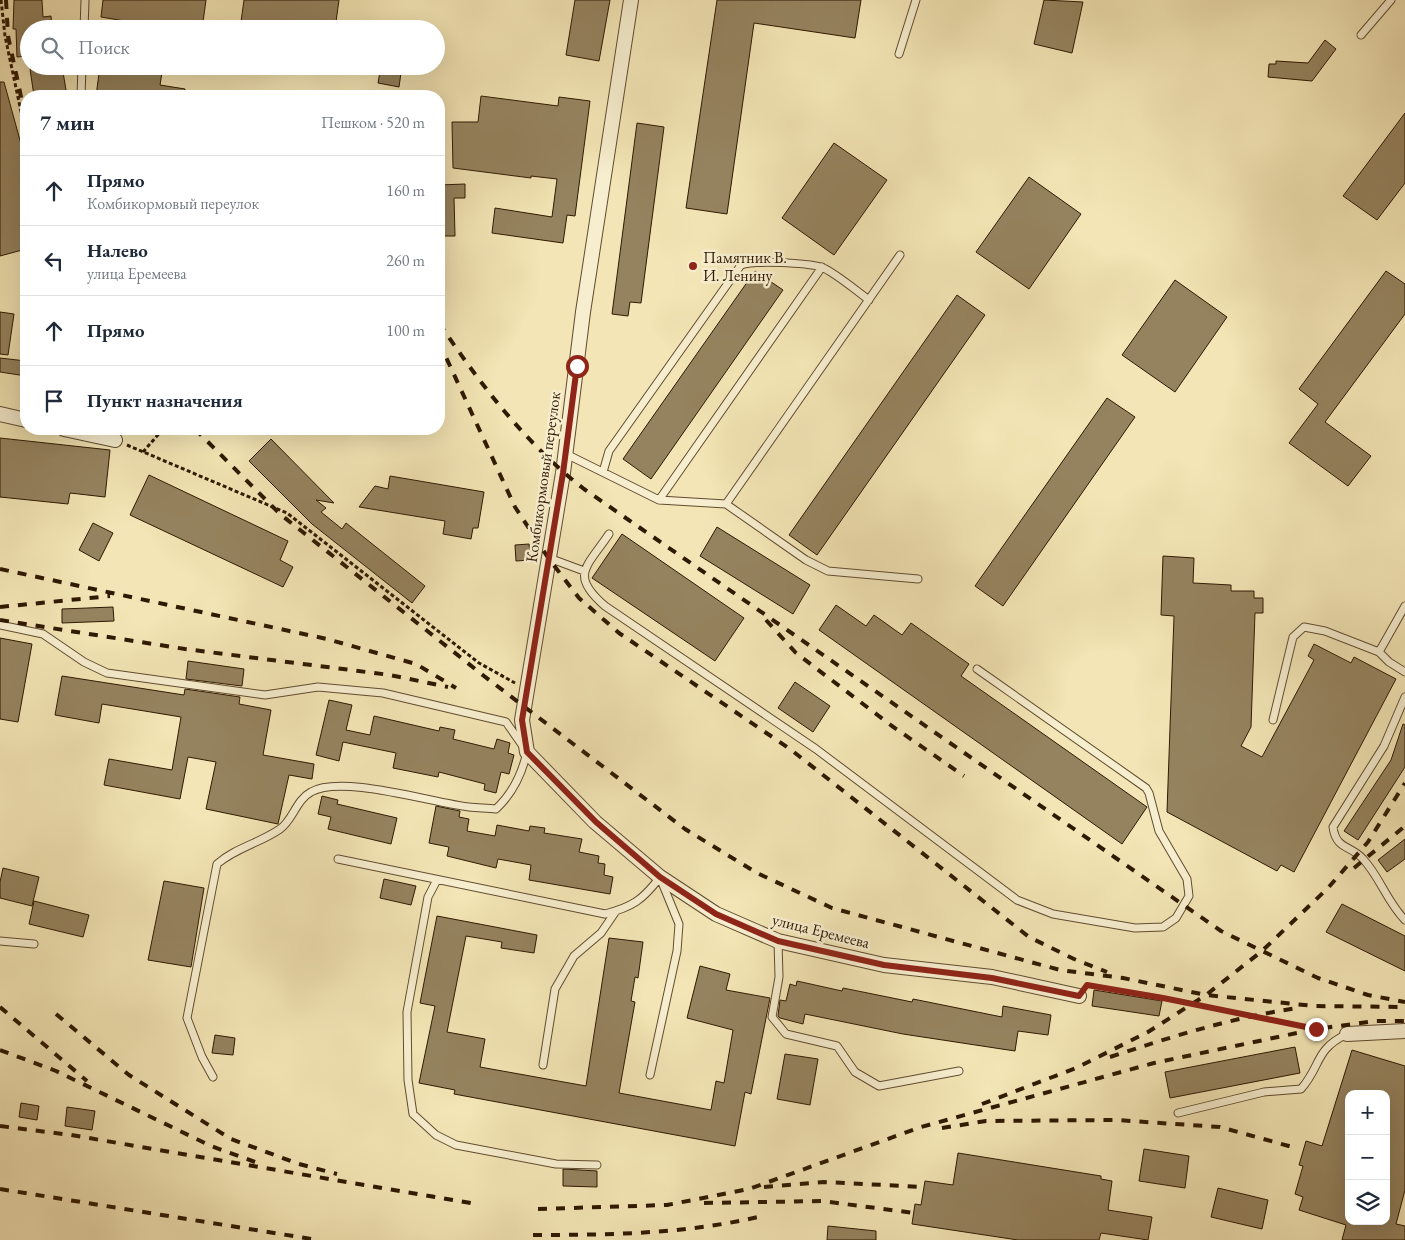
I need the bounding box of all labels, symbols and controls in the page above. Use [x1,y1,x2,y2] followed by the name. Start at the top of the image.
[20,20,445,75] search box
[38,34,66,62] icon: search
[78,35,130,60] text: Поиск
[40,109,95,136] text: 7 мин
[321,112,425,133] text: Пешком · 520 m
[87,168,145,193] text: Прямо
[40,177,68,205] icon: ahead
[386,180,425,201] text: 160 m
[87,193,259,214] text: Комбикормовый переулок
[87,238,148,263] text: Налево
[40,247,68,275] icon: left
[703,247,787,286] place label: Памятник В. И. Ленину
[386,250,425,271] text: 260 m
[687,260,699,272] marker: Памятник В. И. Ленину
[87,263,187,284] text: улица Еремеева
[40,317,68,345] icon: ahead
[87,318,145,343] text: Прямо
[386,320,425,341] text: 100 m
[566,355,589,378] route start
[40,387,68,415] icon: arrive
[87,388,243,413] text: Пункт назначения
[521,390,565,564] street label: Комбикормовый переулок
[770,909,872,953] street label: улица Еремеева
[1305,1018,1328,1041] route end
[1345,1090,1390,1225] map controls
[1345,1090,1390,1135] button: +
[1345,1135,1390,1180] button: −
[1345,1180,1390,1225] button: layers

